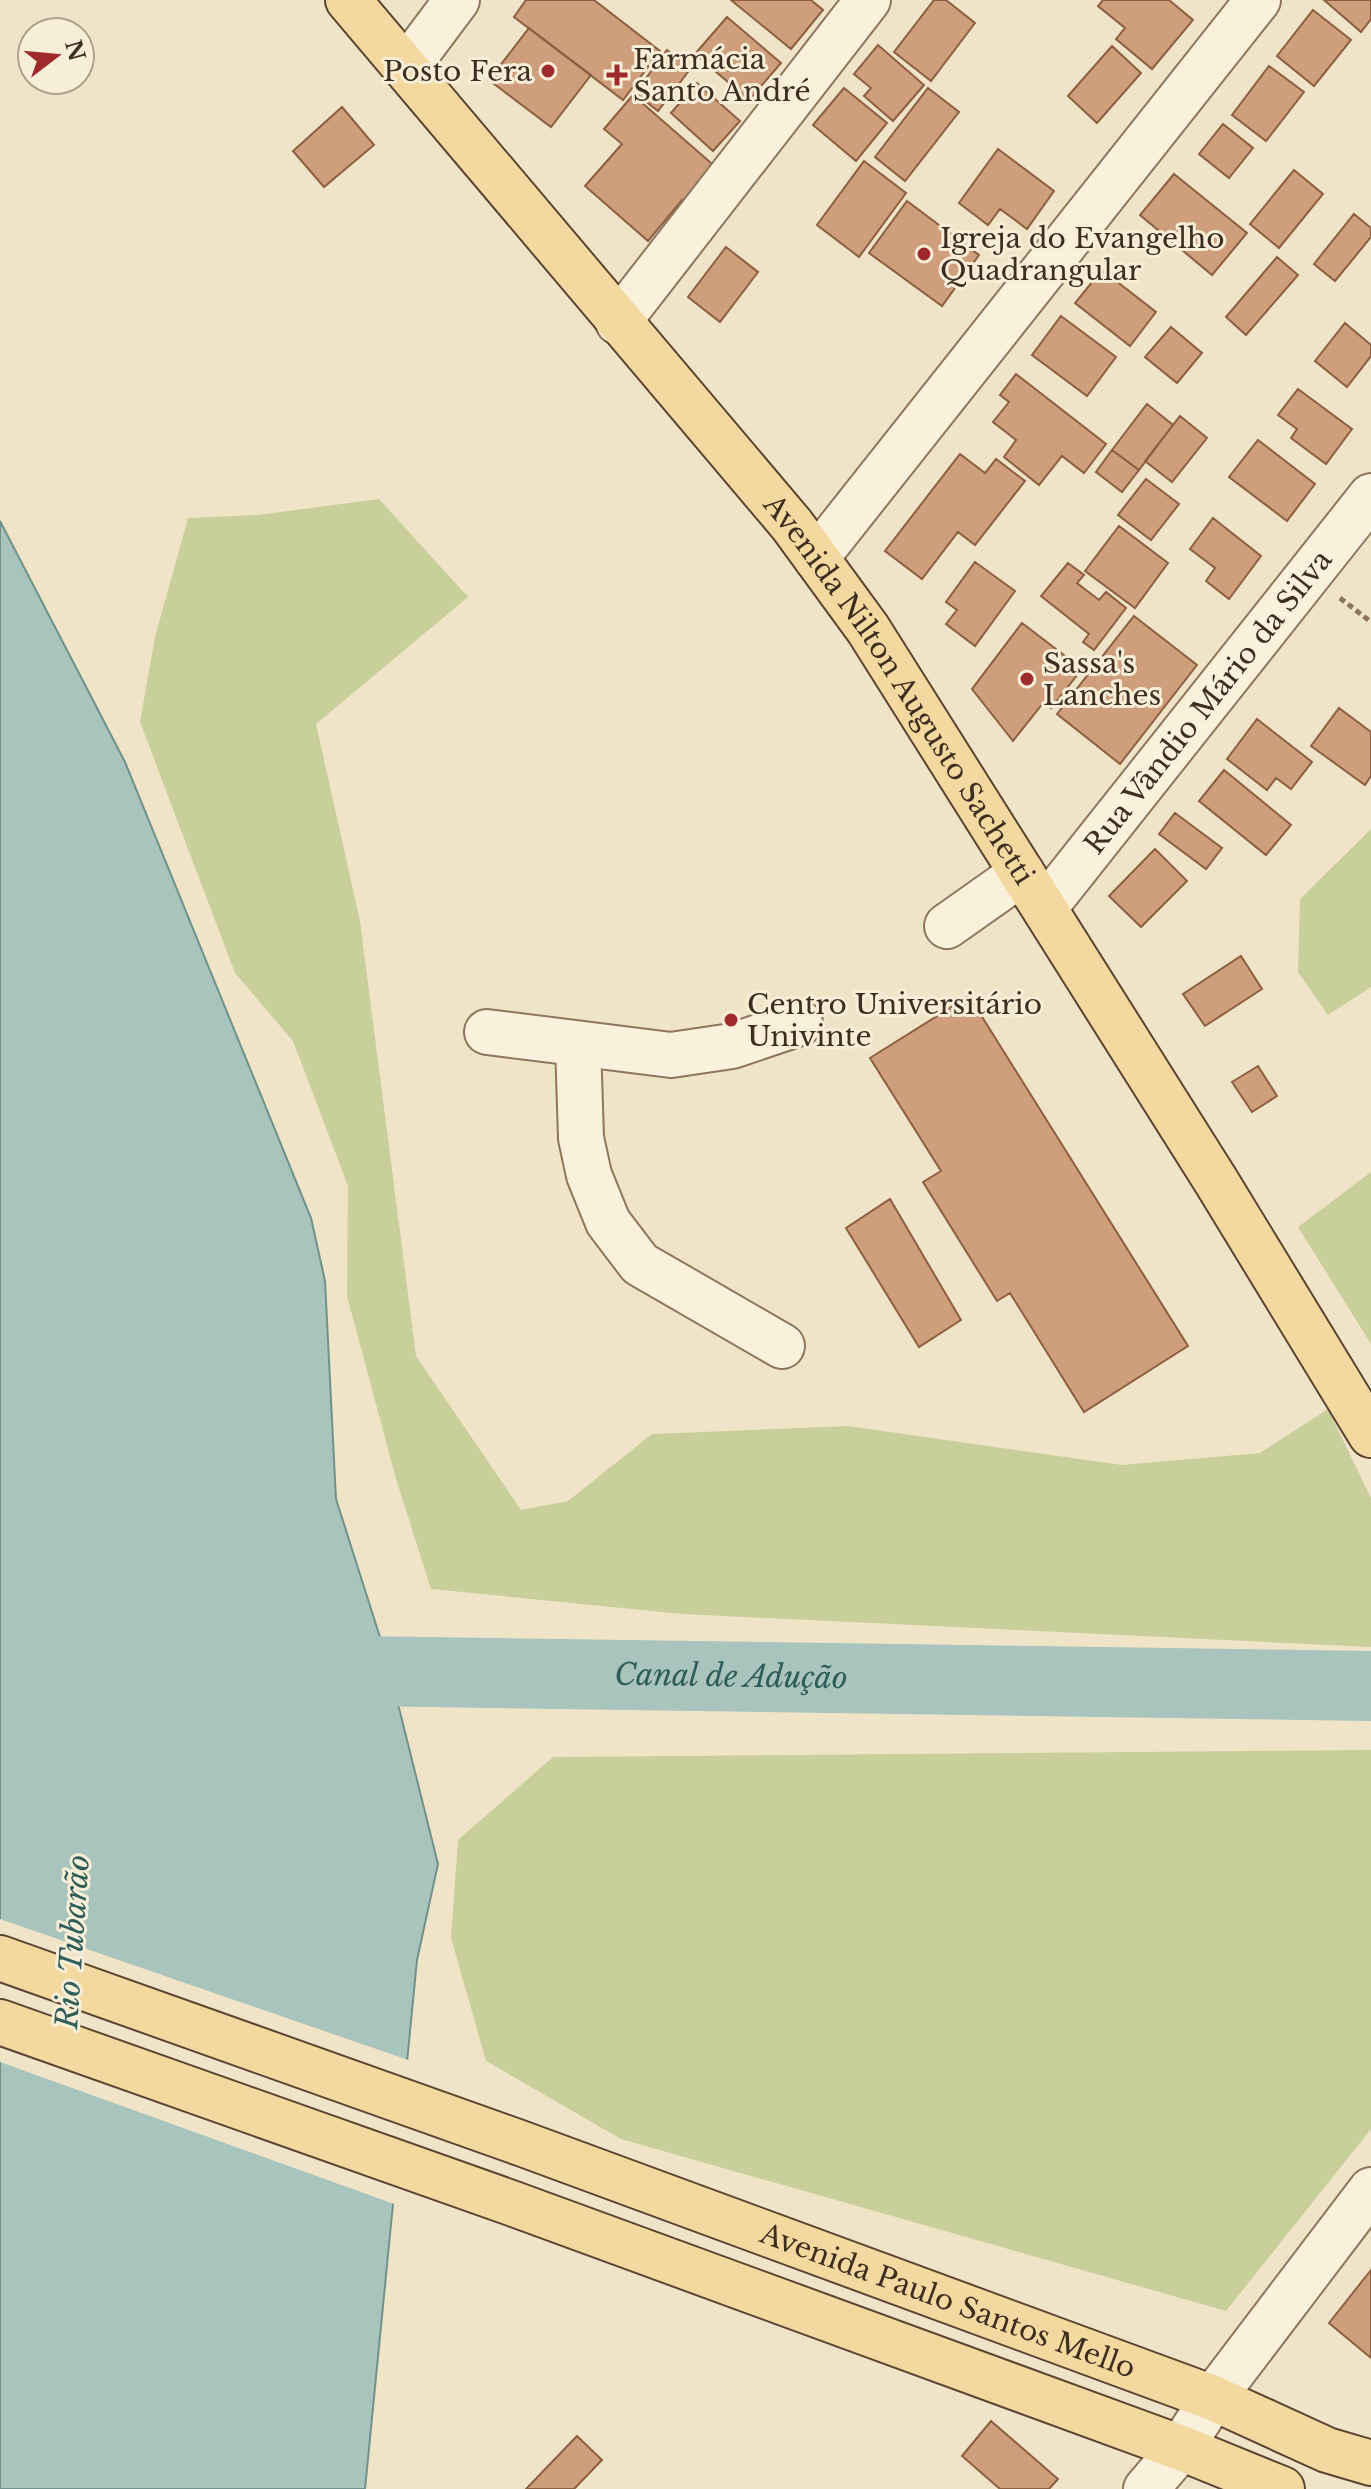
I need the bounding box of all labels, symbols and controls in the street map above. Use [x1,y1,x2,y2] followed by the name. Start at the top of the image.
[16,16,96,96] north arrow
[59,37,91,65] text: N
[633,42,811,109] place label: Farmácia Santo André
[383,54,532,89] place label: Posto Fera
[539,62,557,80] marker: Posto Fera
[608,66,626,84] marker: Farmácia Santo André
[940,221,1225,288] place label: Igreja do Evangelho Quadrangular
[915,245,933,263] marker: Igreja do Evangelho Quadrangular
[755,487,1042,891] street label: Avenida Nilton Augusto Sachetti
[1077,543,1340,861] street label: Rua Vândio Mário da Silva
[1043,646,1161,713] place label: Sassa's Lanches
[1018,670,1036,688] marker: Sassa's Lanches
[747,987,1042,1054] place label: Centro Universitário Univinte
[722,1011,740,1029] marker: Centro Universitário Univinte
[614,1656,848,1696] water label: Canal de Adução
[48,1854,97,2031] water label: Rio Tubarão
[755,2216,1140,2386] street label: Avenida Paulo Santos Mello

